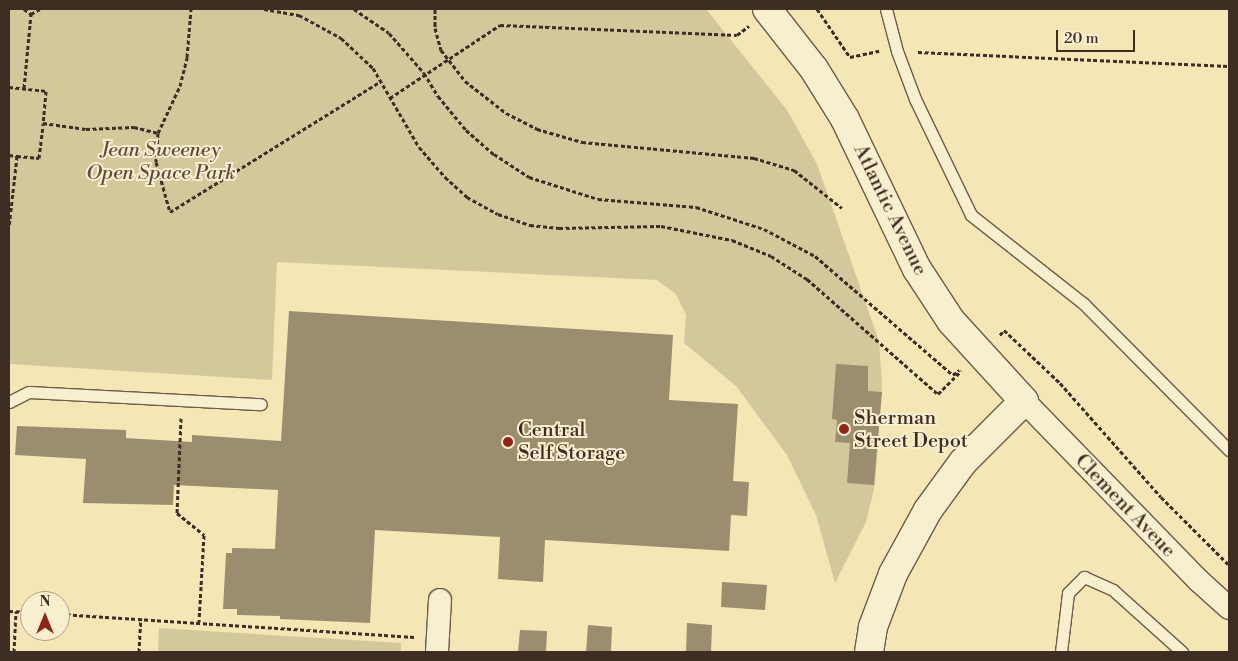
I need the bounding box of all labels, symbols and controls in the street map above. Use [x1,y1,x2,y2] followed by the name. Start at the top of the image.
[1058,20,1137,52] scale bar
[1064,29,1099,48] text: 20 m
[86,139,236,186] park label: Jean Sweeney Open Space Park
[848,141,932,279] street label: Atlantic Avenue
[854,406,968,453] place label: Sherman Street Depot
[518,419,625,466] place label: Central Self Storage
[838,423,850,435] marker: Sherman Street Depot
[502,436,514,448] marker: Central Self Storage
[1070,449,1180,563] street label: Clement Aveue
[20,591,70,641] north arrow
[39,593,51,611] text: N

